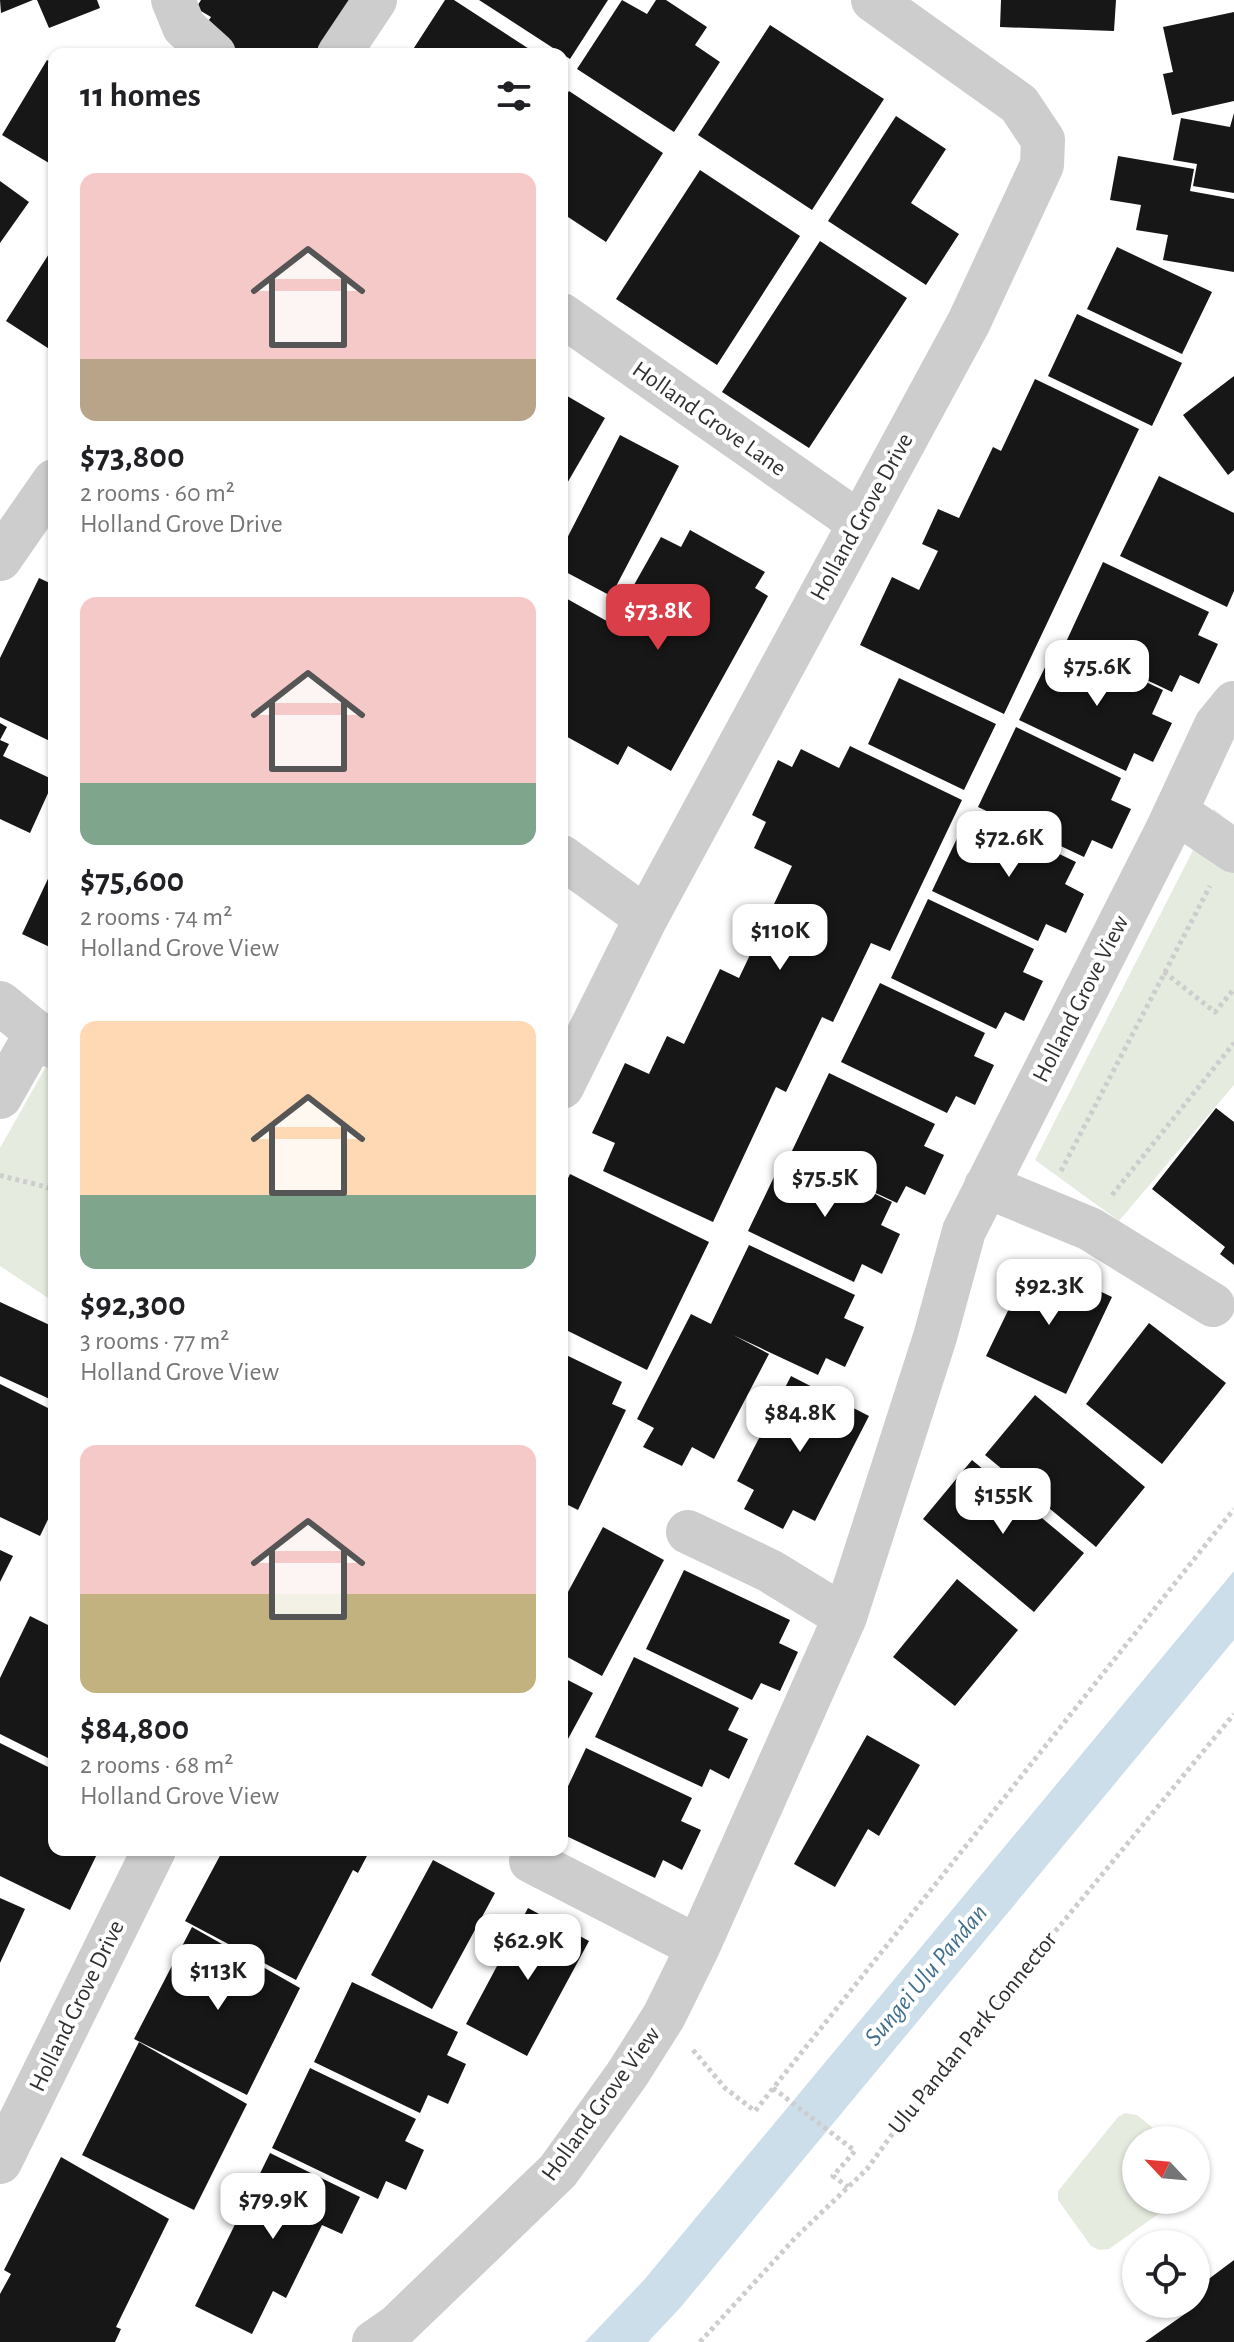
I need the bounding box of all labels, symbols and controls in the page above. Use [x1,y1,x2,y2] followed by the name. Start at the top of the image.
[492,74,536,118] icon: filters
[80,79,201,113] text: 11 homes
[236,225,380,369] icon: home
[628,357,790,481] street label: Holland Grove Lane
[806,429,918,605] street label: Holland Grove Drive
[80,440,185,474] text: $73,800
[80,480,235,506] text: 2 rooms · 60 m²
[80,511,283,537] text: Holland Grove Drive
[593,584,723,652] pin: $73.8K
[624,597,692,623] text: $73.8K
[1032,640,1162,708] pin: $75.6K
[236,649,380,793] icon: home
[1063,653,1131,679] text: $75.6K
[944,811,1074,879] pin: $72.6K
[975,824,1043,850] text: $72.6K
[80,864,184,898] text: $75,600
[80,904,232,930] text: 2 rooms · 74 m²
[724,904,836,972] pin: $110K
[1029,912,1133,1086] street label: Holland Grove View
[750,917,810,943] text: $110K
[80,935,279,961] text: Holland Grove View
[236,1073,380,1217] icon: home
[760,1151,890,1219] pin: $75.5K
[792,1164,858,1190] text: $75.5K
[984,1259,1114,1327] pin: $92.3K
[1015,1272,1083,1298] text: $92.3K
[80,1288,186,1322] text: $92,300
[80,1328,229,1354] text: 3 rooms · 77 m²
[80,1359,279,1385] text: Holland Grove View
[735,1386,865,1454] pin: $84.8K
[764,1399,836,1425] text: $84.8K
[947,1468,1059,1536] pin: $155K
[974,1481,1032,1507] text: $155K
[236,1497,380,1641] icon: home
[80,1712,189,1746] text: $84,800
[80,1752,233,1778] text: 2 rooms · 68 m²
[80,1783,279,1809] text: Holland Grove View
[860,1899,992,2051] water label: Sungei Ulu Pandan
[463,1914,593,1982] pin: $62.9K
[25,1917,129,2095] street label: Holland Grove Drive
[493,1927,563,1953] text: $62.9K
[884,1927,1062,2139] street label: Ulu Pandan Park Connector
[162,1944,274,2012] pin: $113K
[190,1957,246,1983] text: $113K
[537,2023,665,2185] street label: Holland Grove View
[1122,2126,1210,2214] north arrow
[1122,2126,1210,2318] map controls
[208,2173,338,2241] pin: $79.9K
[238,2186,308,2212] text: $79.9K
[1122,2230,1210,2318] button: locate

